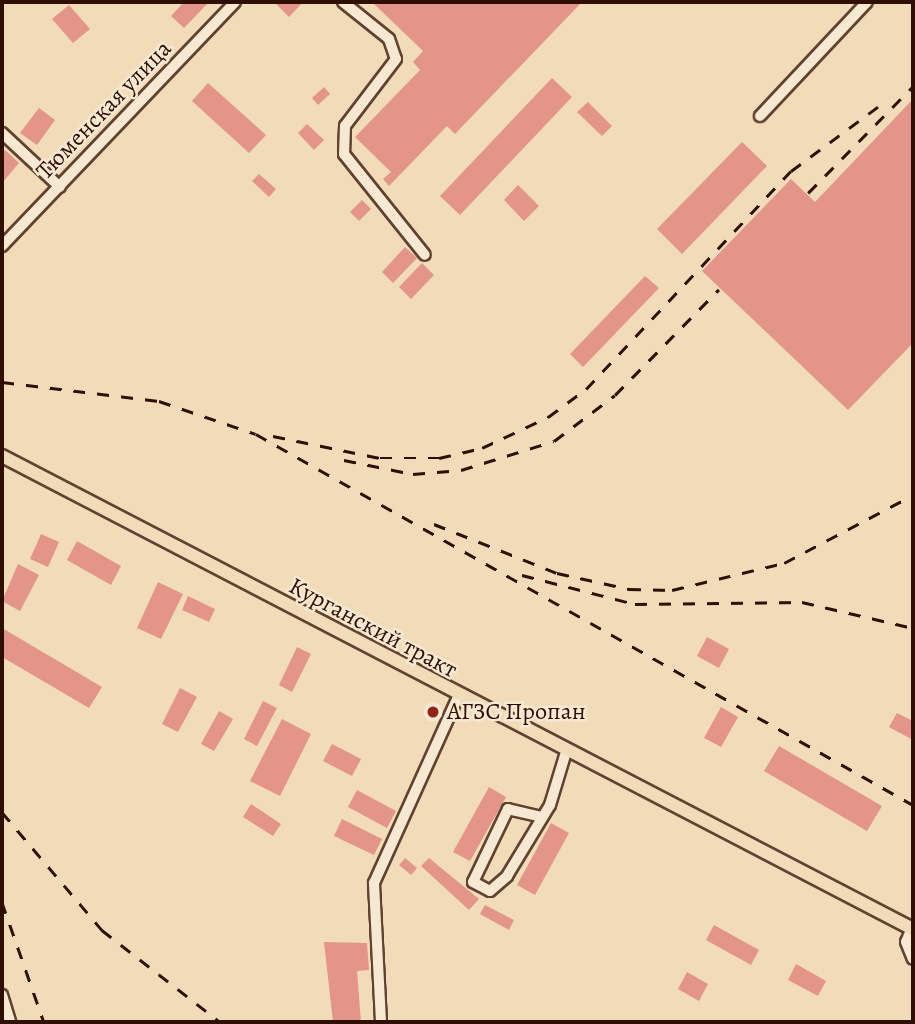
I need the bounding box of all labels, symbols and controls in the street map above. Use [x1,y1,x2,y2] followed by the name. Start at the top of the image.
[30,35,178,185] street label: Тюменская улица
[284,572,462,684] street label: Курганский тракт
[447,698,586,726] place label: АГЗС Пропан
[425,704,441,720] marker: АГЗС Пропан

